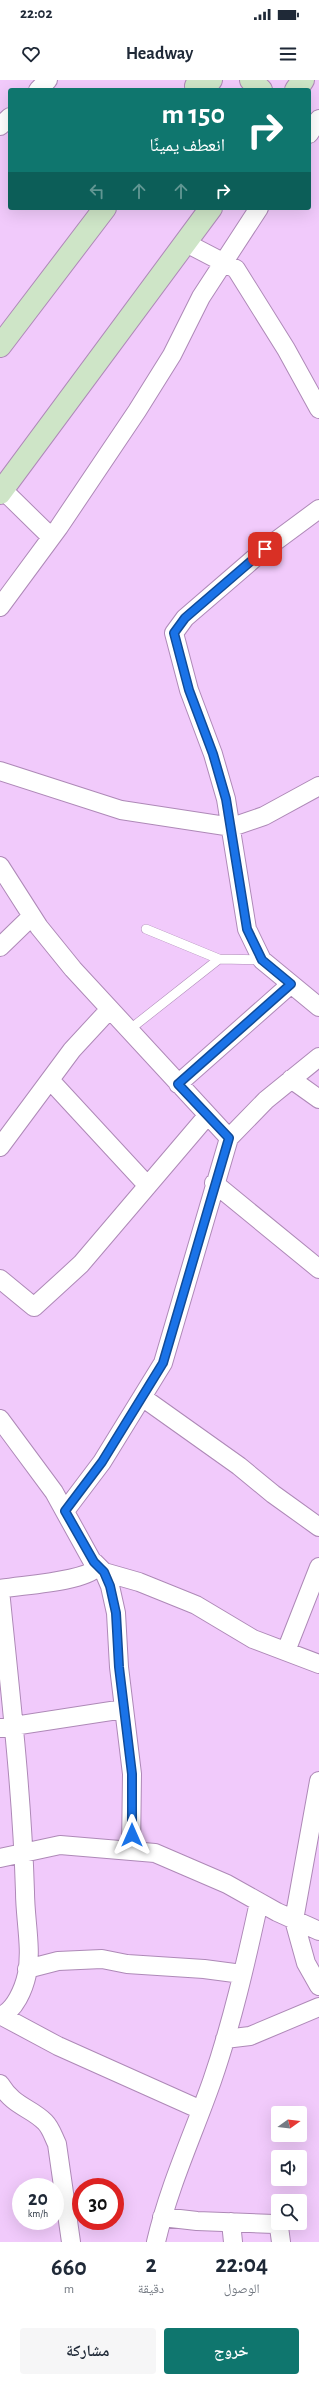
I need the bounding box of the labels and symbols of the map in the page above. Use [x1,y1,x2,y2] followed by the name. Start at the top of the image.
[248,532,282,566] pin
[111,1814,153,1856] position arrow
[271,2106,307,2142] north arrow
[72,2178,124,2230] speed limit sign: 30

